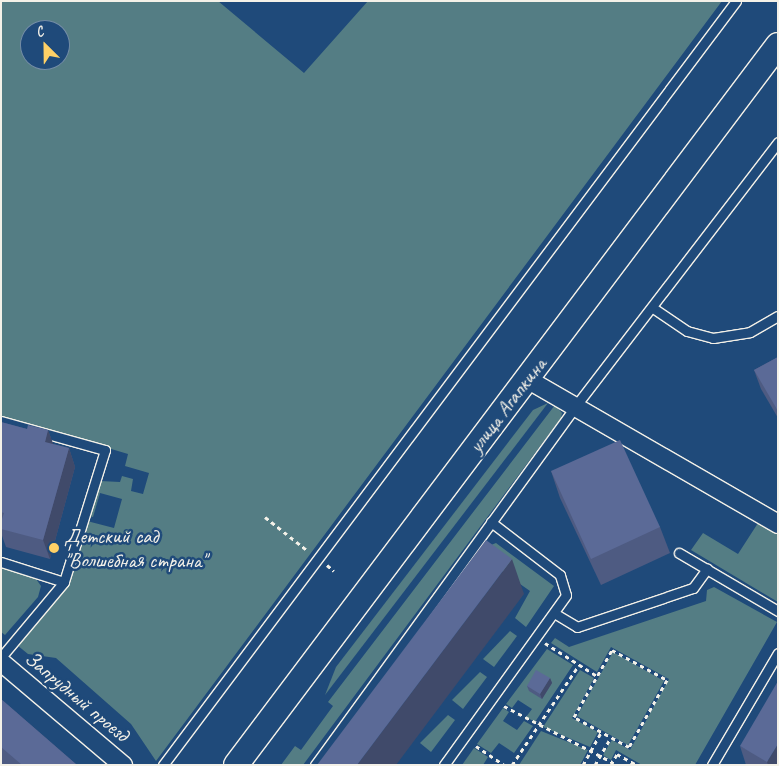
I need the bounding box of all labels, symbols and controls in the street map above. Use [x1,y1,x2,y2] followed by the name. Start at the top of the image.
[20,20,70,70] north arrow
[33,22,46,41] text: С
[463,352,551,458] street label: улица Агапкина
[64,523,208,573] place label: Детский сад "Волшебная страна"
[48,542,60,554] marker: Детский сад "Волшебная страна"
[20,645,134,747] street label: Запрудный проезд

